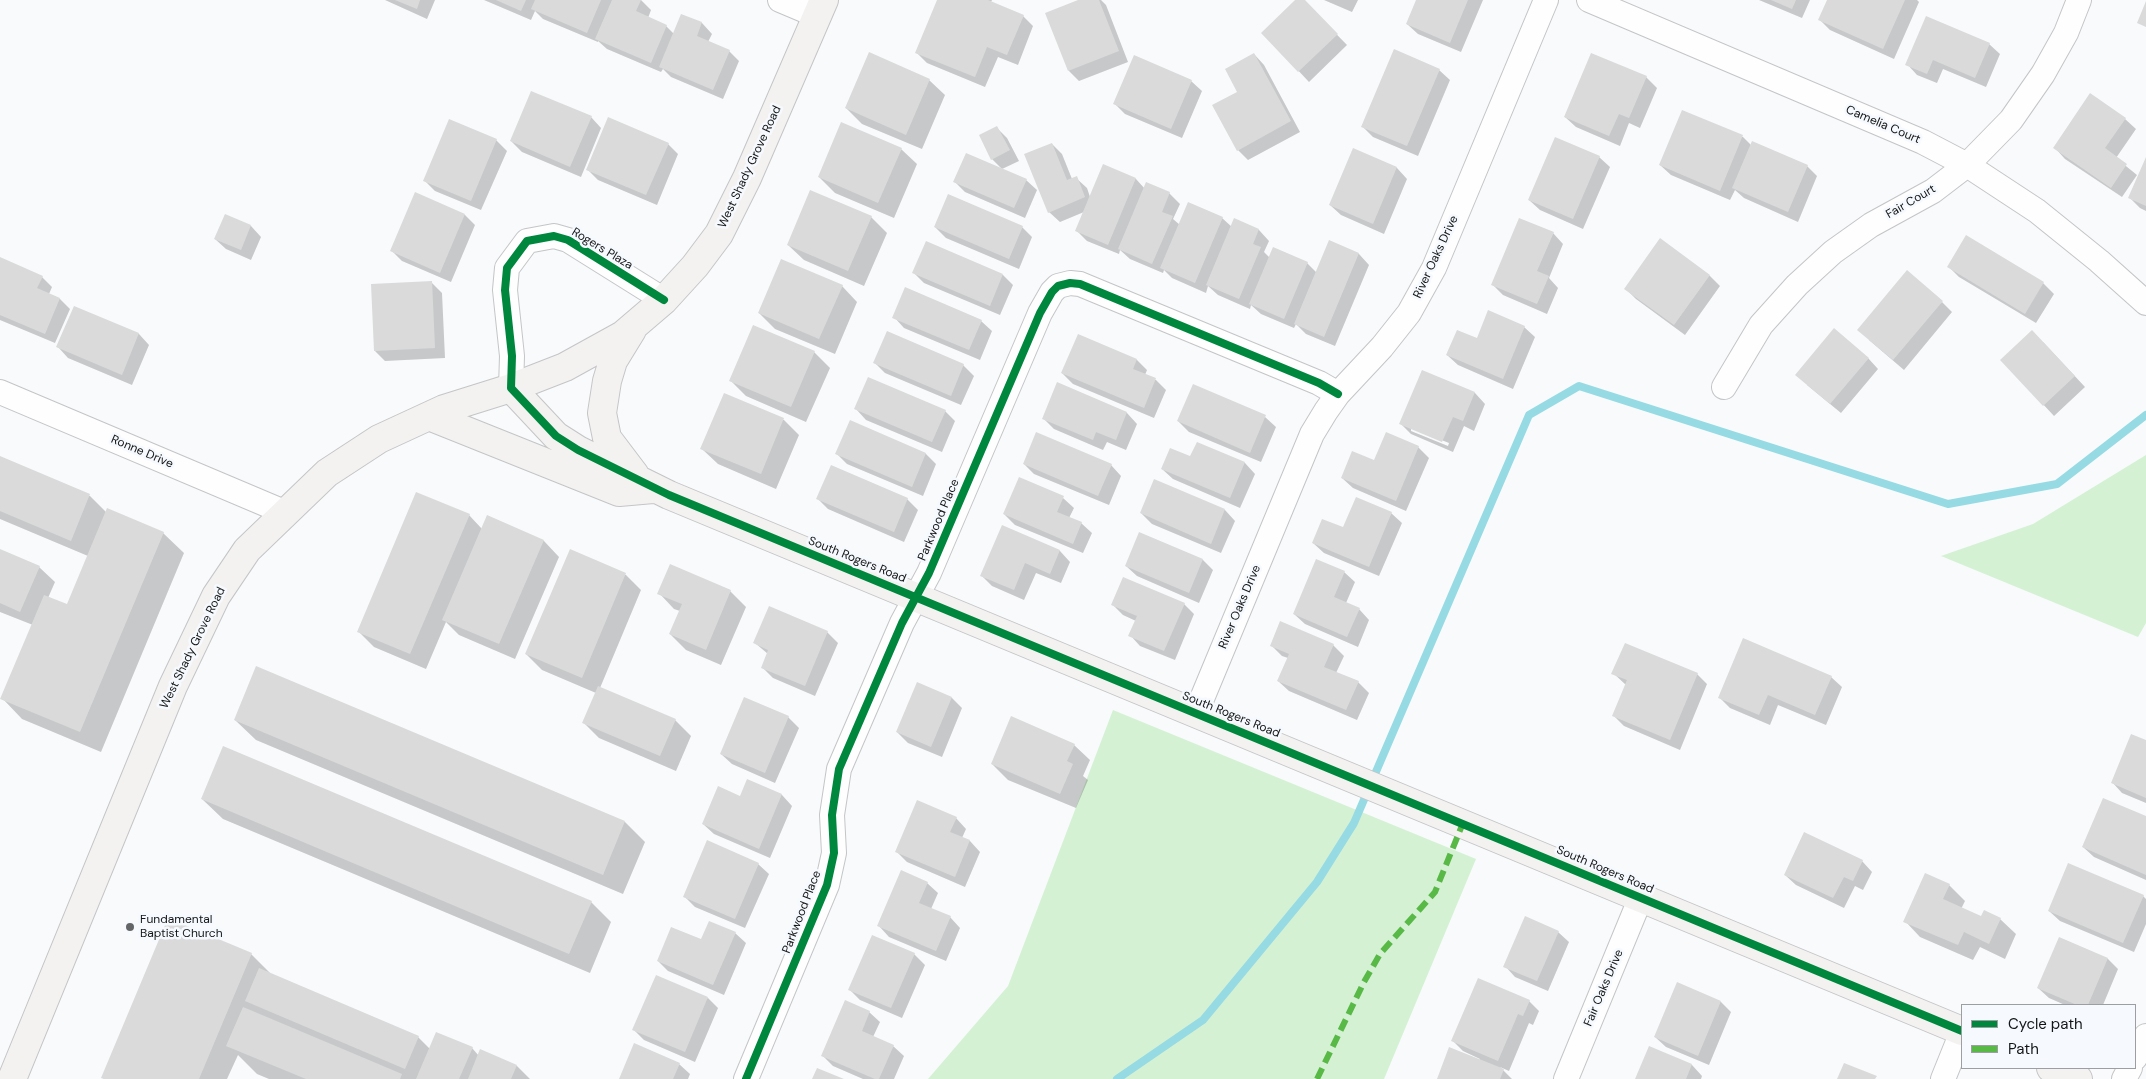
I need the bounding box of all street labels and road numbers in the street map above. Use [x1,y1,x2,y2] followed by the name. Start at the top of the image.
[1844,103,1922,147] street label: Camelia Court
[715,104,785,230] street label: West Shady Grove Road
[1884,182,1938,222] street label: Fair Court
[1411,213,1461,301] street label: River Oaks Drive
[569,225,635,273] street label: Rogers Plaza
[109,432,175,472] street label: Ronne Drive
[915,477,963,563] street label: Parkwood Place
[806,534,908,586] street label: South Rogers Road
[1216,563,1264,651] street label: River Oaks Drive
[157,585,229,711] street label: West Shady Grove Road
[1180,689,1282,741] street label: South Rogers Road
[1554,843,1656,897] street label: South Rogers Road
[780,869,824,955] street label: Parkwood Place
[1581,947,1627,1029] street label: Fair Oaks Drive

